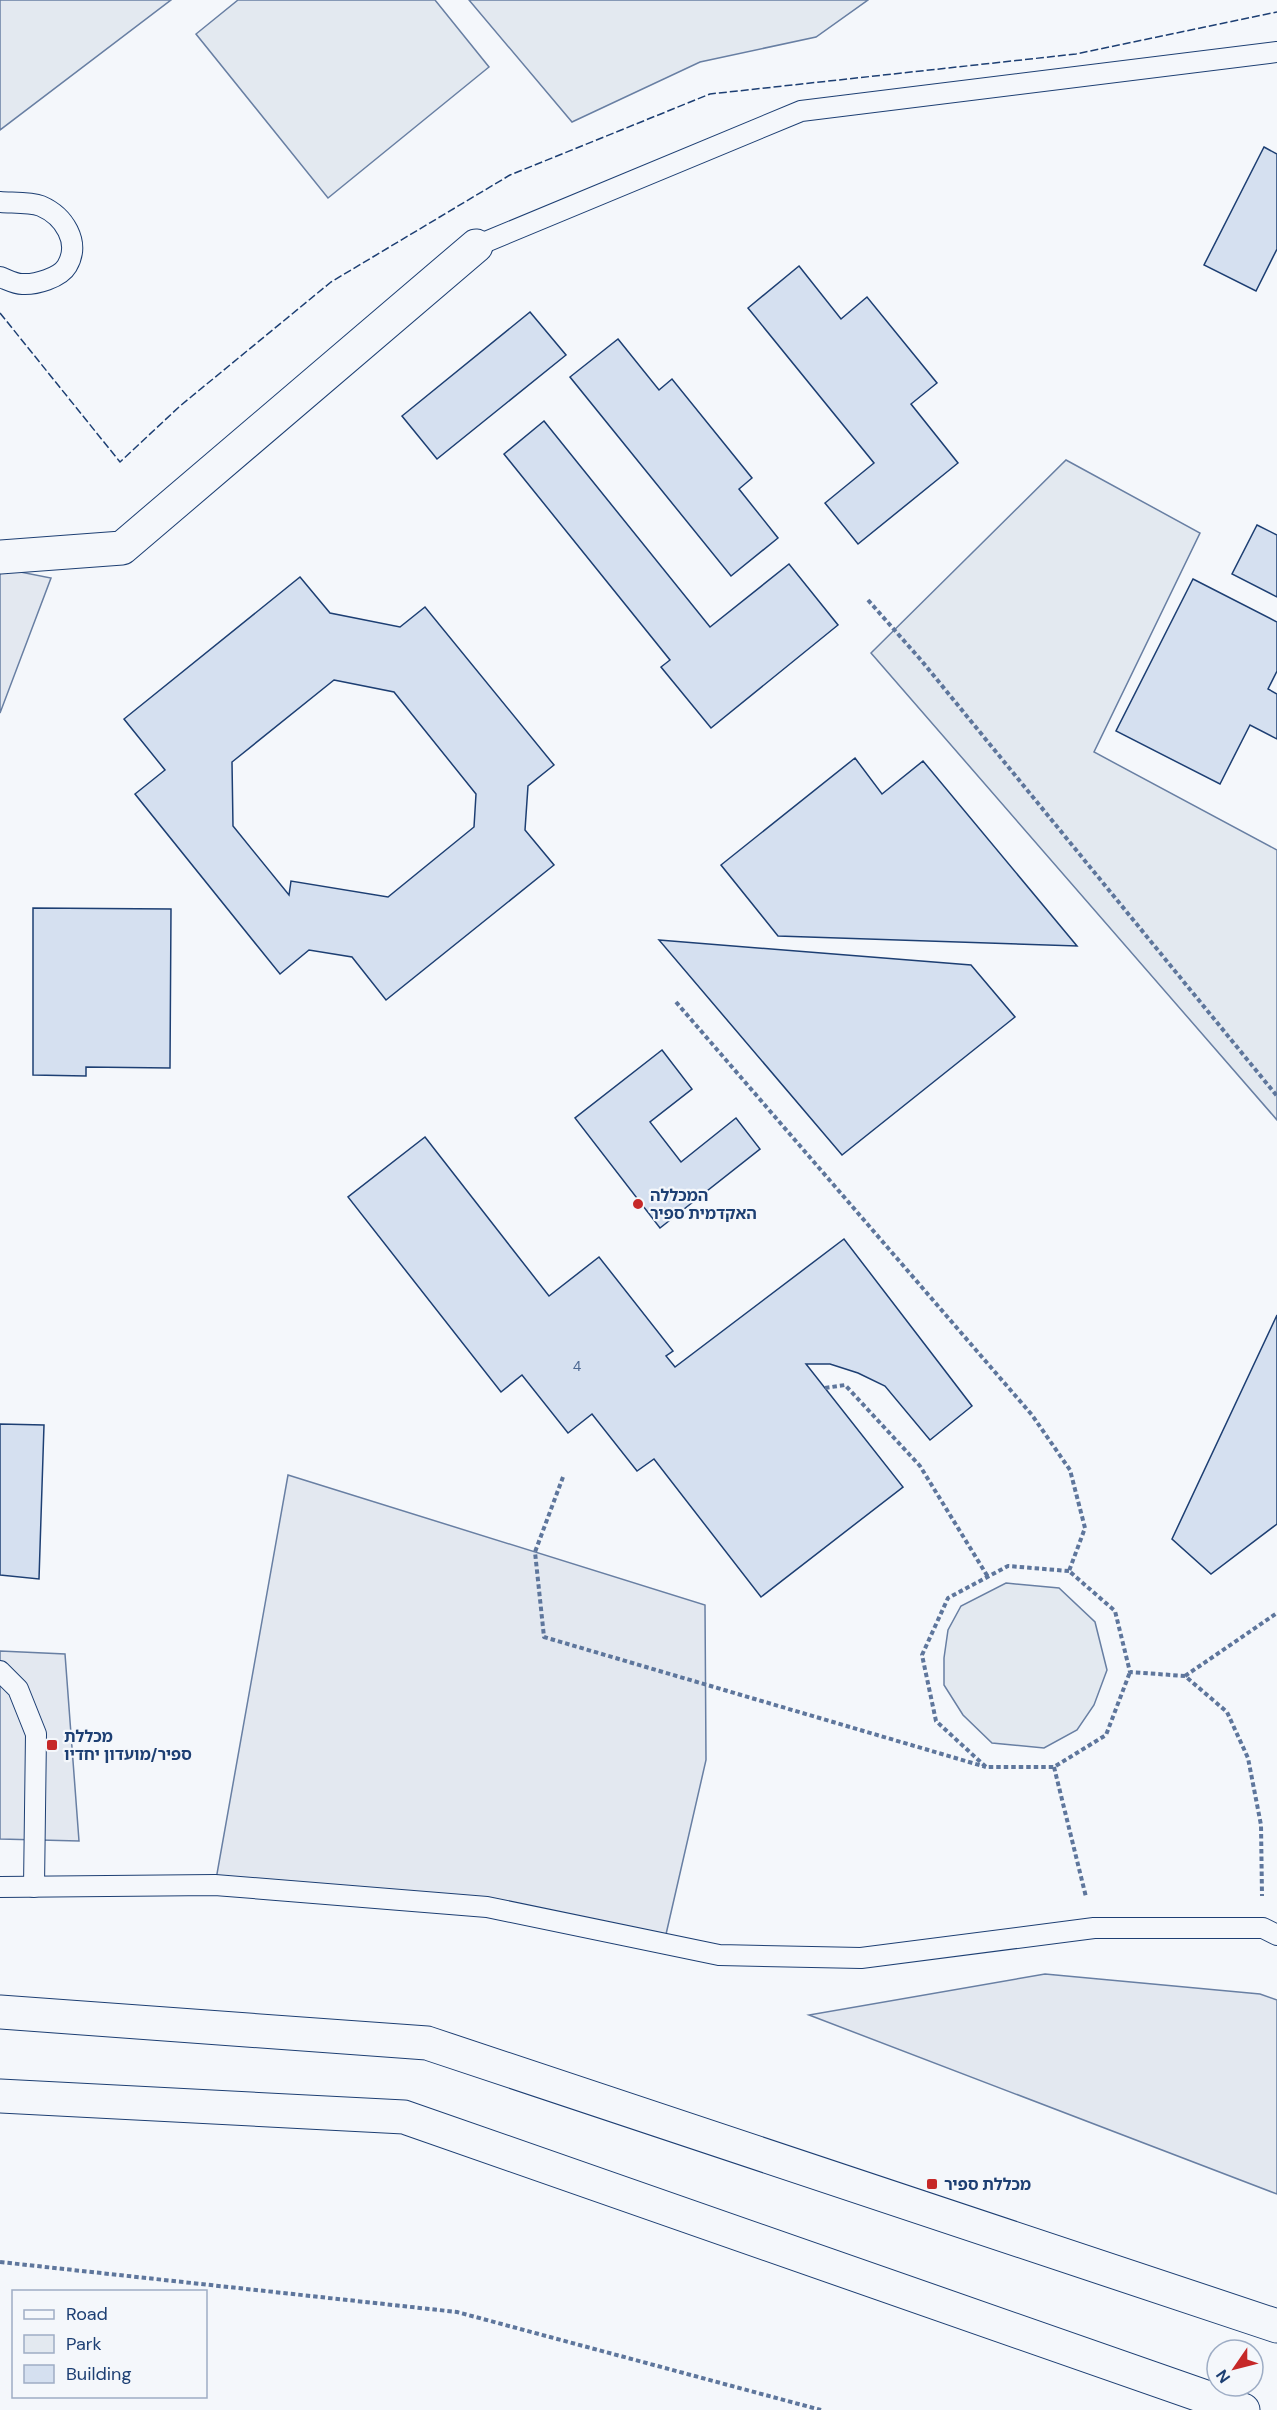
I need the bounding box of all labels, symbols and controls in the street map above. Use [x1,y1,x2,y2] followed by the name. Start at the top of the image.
[650,1185,757,1224] place label: המכללה האקדמית ספיר
[631,1197,645,1211] marker: המכללה האקדמית ספיר
[573,1357,582,1375] house number: 4
[64,1726,192,1765] place label: מכללת ספיר/מועדון יחדיו
[45,1738,59,1752] marker: מכללת ספיר/מועדון יחדיו
[944,2174,1031,2195] place label: מכללת ספיר
[925,2177,939,2191] marker: מכללת ספיר
[12,2290,207,2398] legend
[66,2302,108,2326] text: Road
[66,2332,102,2356] text: Park
[1205,2338,1265,2398] north arrow
[66,2362,131,2386] text: Building
[1211,2366,1235,2387] text: N

